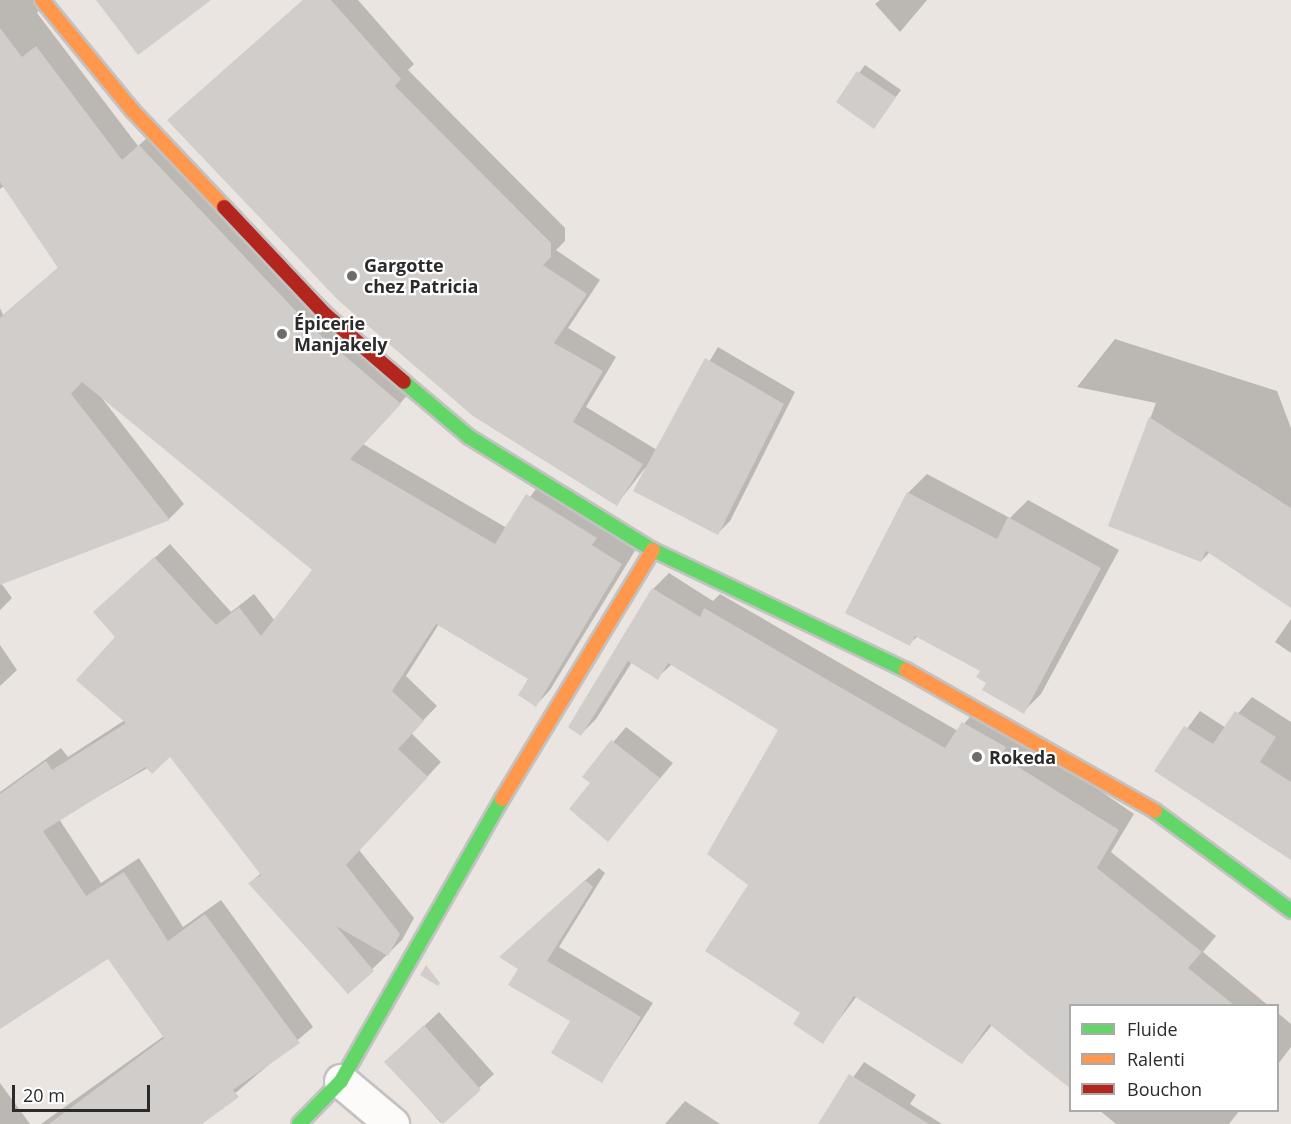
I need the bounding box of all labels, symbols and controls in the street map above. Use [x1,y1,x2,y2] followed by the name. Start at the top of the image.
[364,255,478,298] place label: Gargotte chez Patricia
[345,269,359,283] marker: Gargotte chez Patricia
[294,313,388,356] place label: Épicerie Manjakely
[275,327,289,341] marker: Épicerie Manjakely
[989,746,1056,768] place label: Rokeda
[970,750,984,764] marker: Rokeda
[1069,1004,1279,1112] legend
[1127,1017,1178,1041] text: Fluide
[1127,1047,1185,1071] text: Ralenti
[15,1073,153,1111] scale bar
[1127,1077,1202,1101] text: Bouchon
[23,1083,65,1107] text: 20 m

